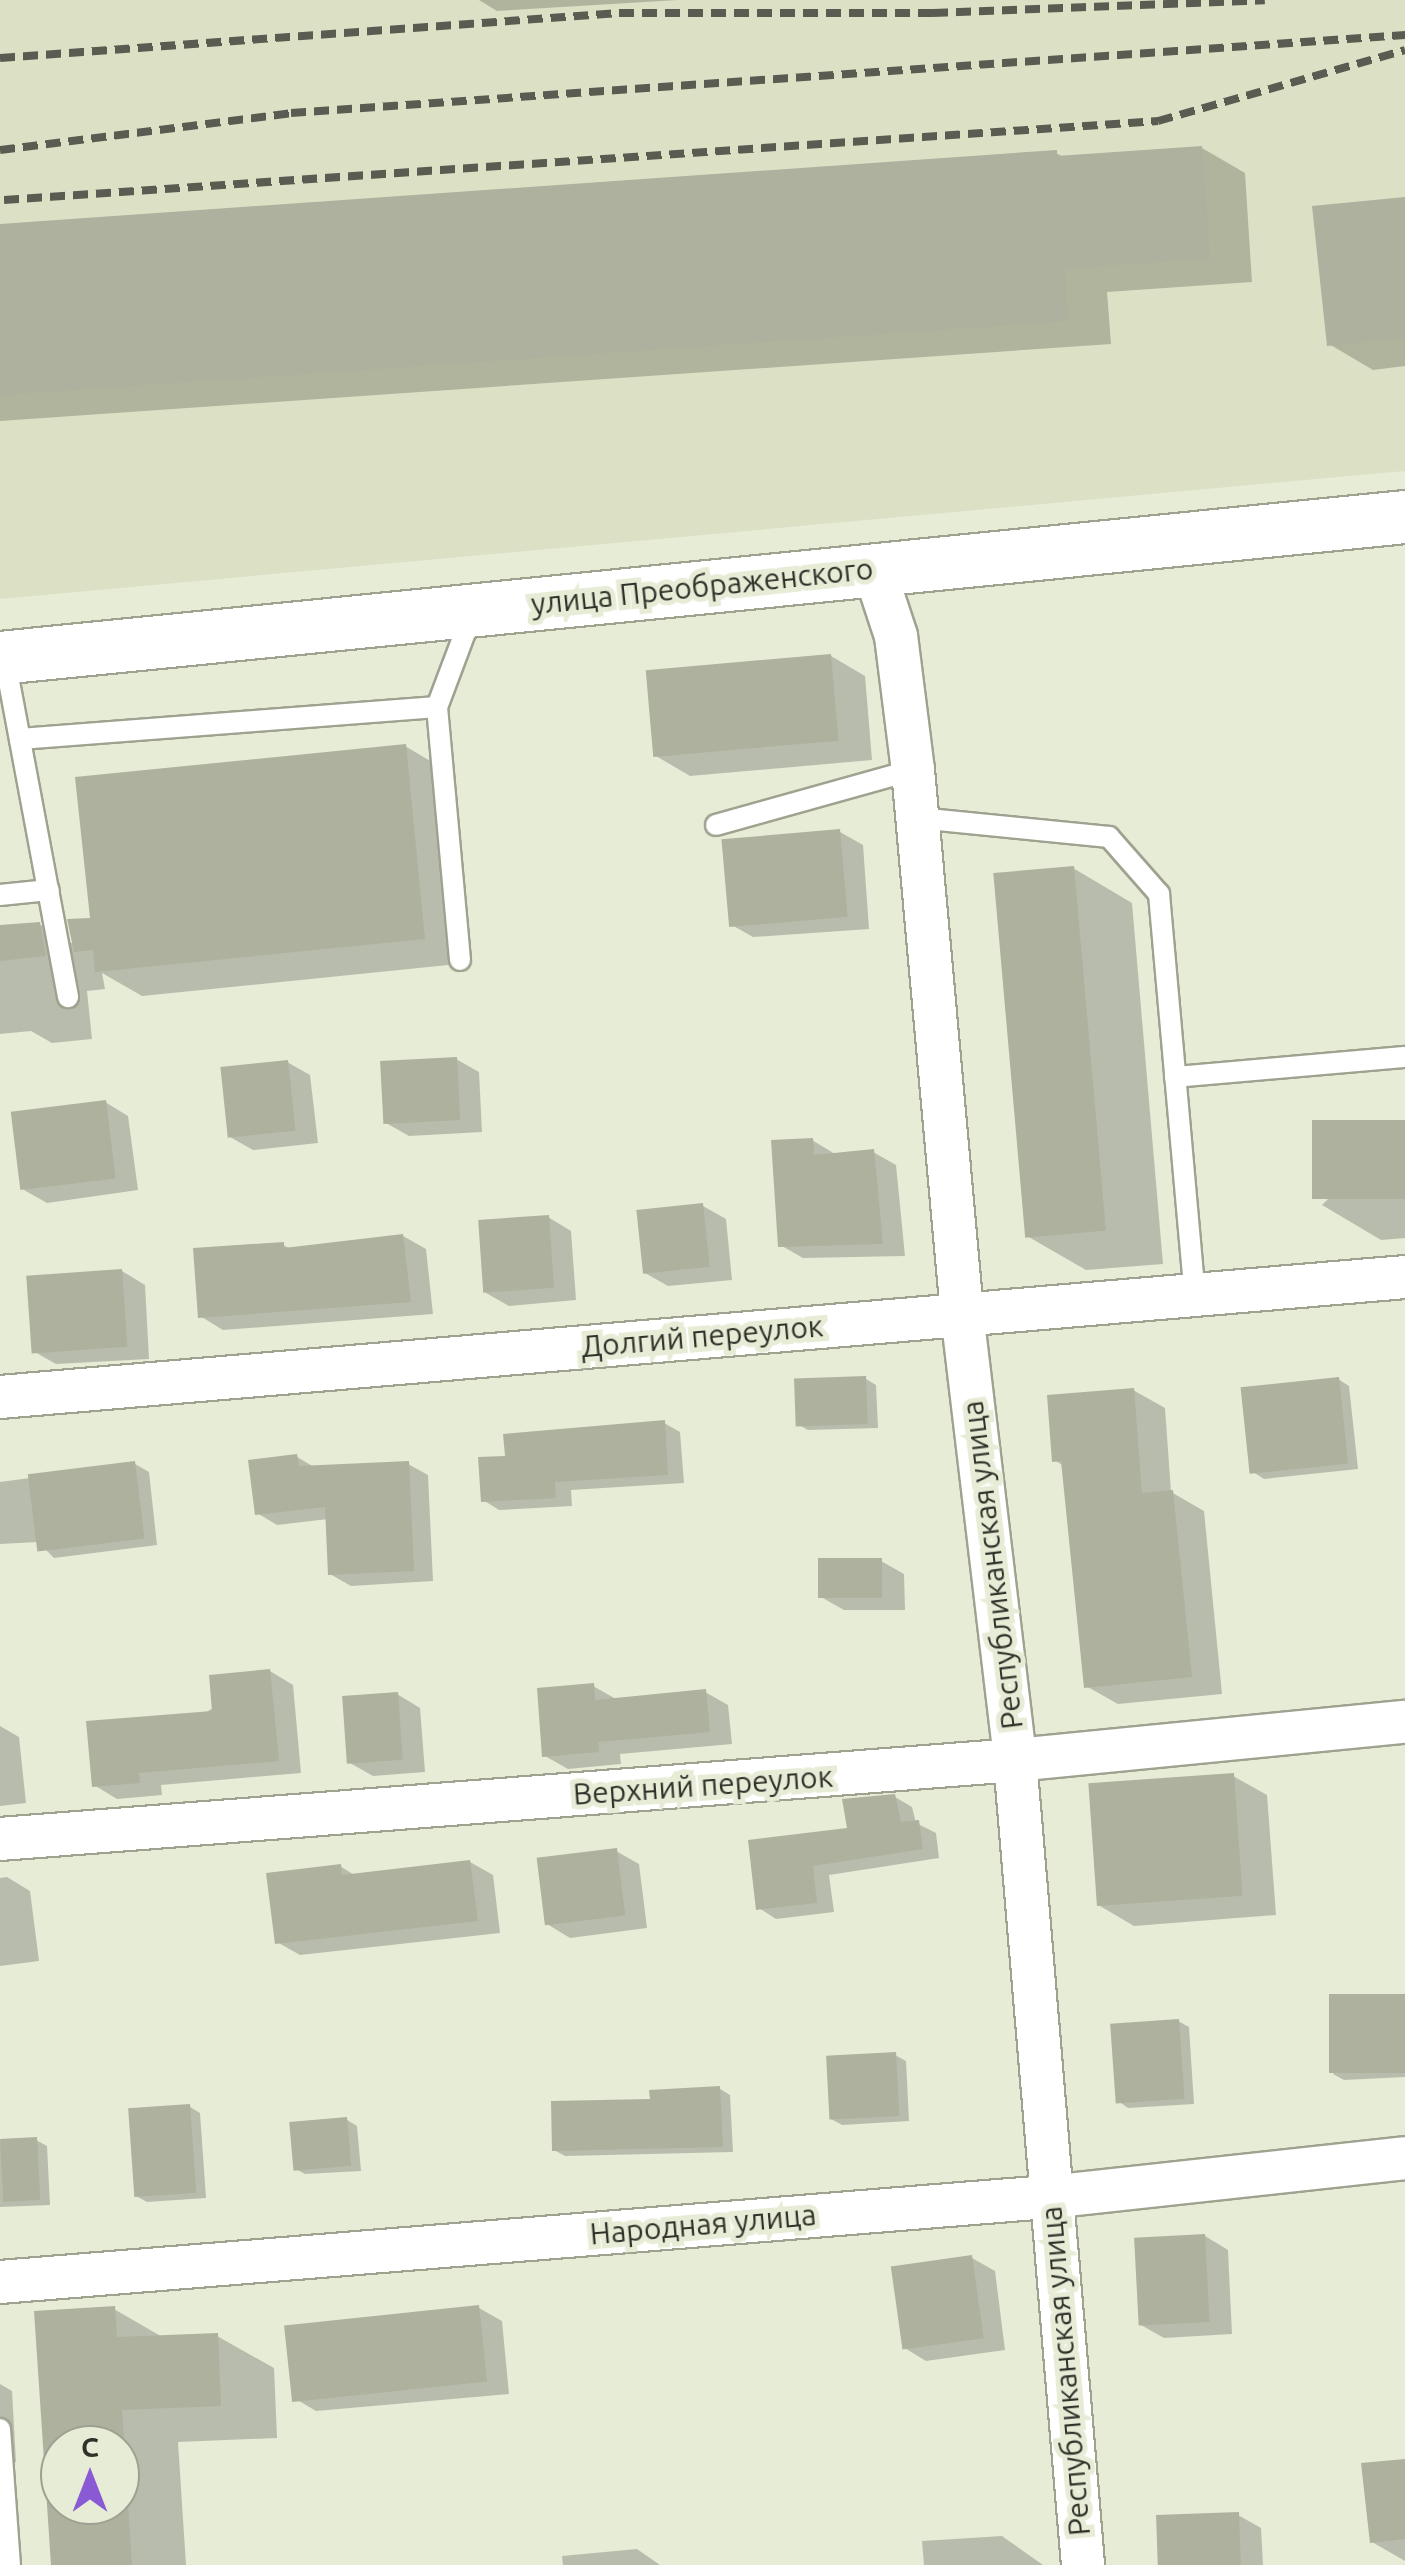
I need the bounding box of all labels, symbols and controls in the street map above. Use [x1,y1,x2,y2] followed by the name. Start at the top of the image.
[529,550,875,622] street label: улица Преображенского
[579,1307,825,1365] street label: Долгий переулок
[954,1399,1030,1731] street label: Республиканская улица
[572,1758,834,1812] street label: Верхний переулок
[588,2196,818,2252] street label: Народная улица
[1033,2205,1097,2537] street label: Республиканская улица
[40,2425,140,2525] north arrow
[81,2431,99,2462] text: С

